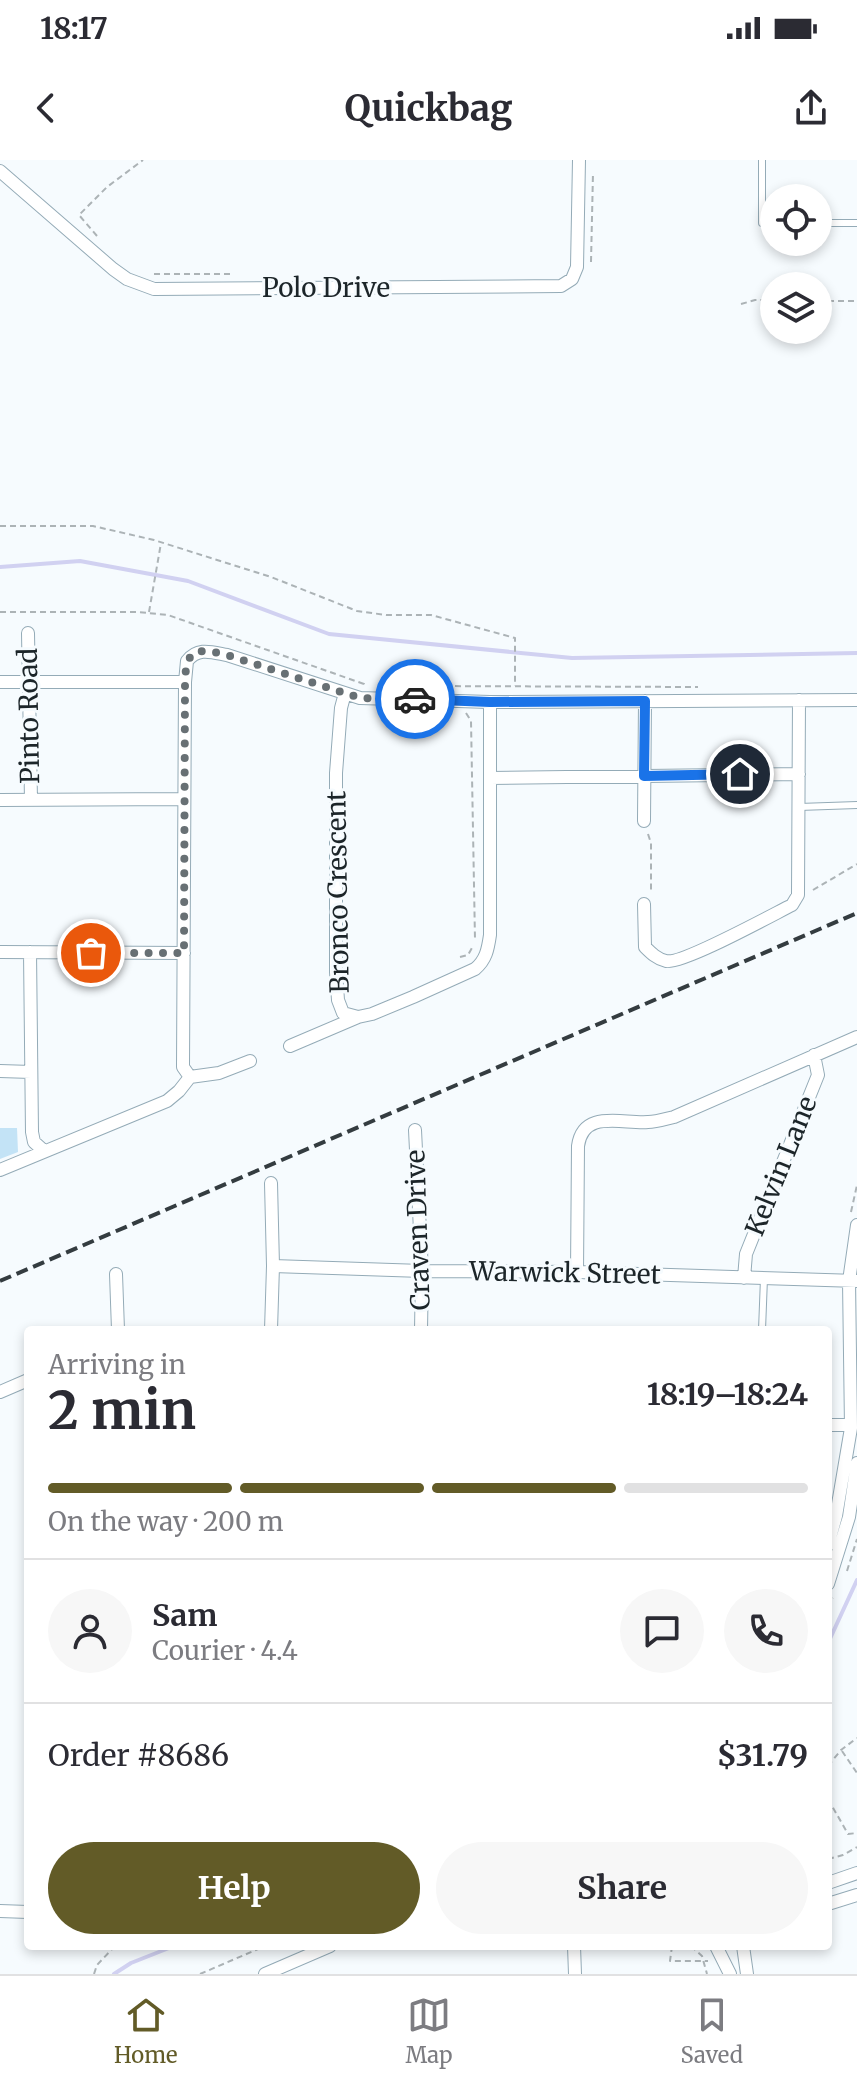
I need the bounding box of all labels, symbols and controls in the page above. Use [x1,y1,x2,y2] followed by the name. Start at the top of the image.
[40,9,108,47] text: 18:17
[24,86,68,130] icon: back
[345,86,512,131] text: Quickbag
[789,86,833,130] icon: share
[760,184,832,344] map controls
[760,184,832,256] button: locate
[262,271,390,304] street label: Polo Drive
[760,272,832,344] button: layers
[11,647,46,784] street label: Pinto Road
[375,659,455,739] courier
[393,677,437,721] icon: car
[706,740,774,808] pin
[718,752,762,796] icon: home
[319,790,356,994] street label: Bronco Crescent
[57,919,125,987] pin
[69,931,113,975] icon: bag
[738,1091,823,1240] street label: Kelvin Lane
[398,1149,437,1311] street label: Craven Drive
[468,1254,661,1291] street label: Warwick Street
[48,1348,186,1381] text: Arriving in
[647,1375,808,1413] text: 18:19–18:24
[48,1378,196,1443] text: 2 min
[48,1505,284,1538] text: On the way · 200 m
[48,1589,132,1673] button: person
[620,1589,704,1673] button: chat
[724,1589,808,1673] button: phone
[152,1596,217,1634] text: Sam
[152,1634,298,1667] text: Courier · 4.4
[48,1736,229,1774] text: Order #8686
[717,1736,808,1774] text: $31.79
[48,1842,420,1934] button: Help
[436,1842,808,1934] button: Share
[114,1993,177,2069] tab: Home
[406,1993,452,2069] tab: Map
[681,1993,743,2069] tab: Saved

